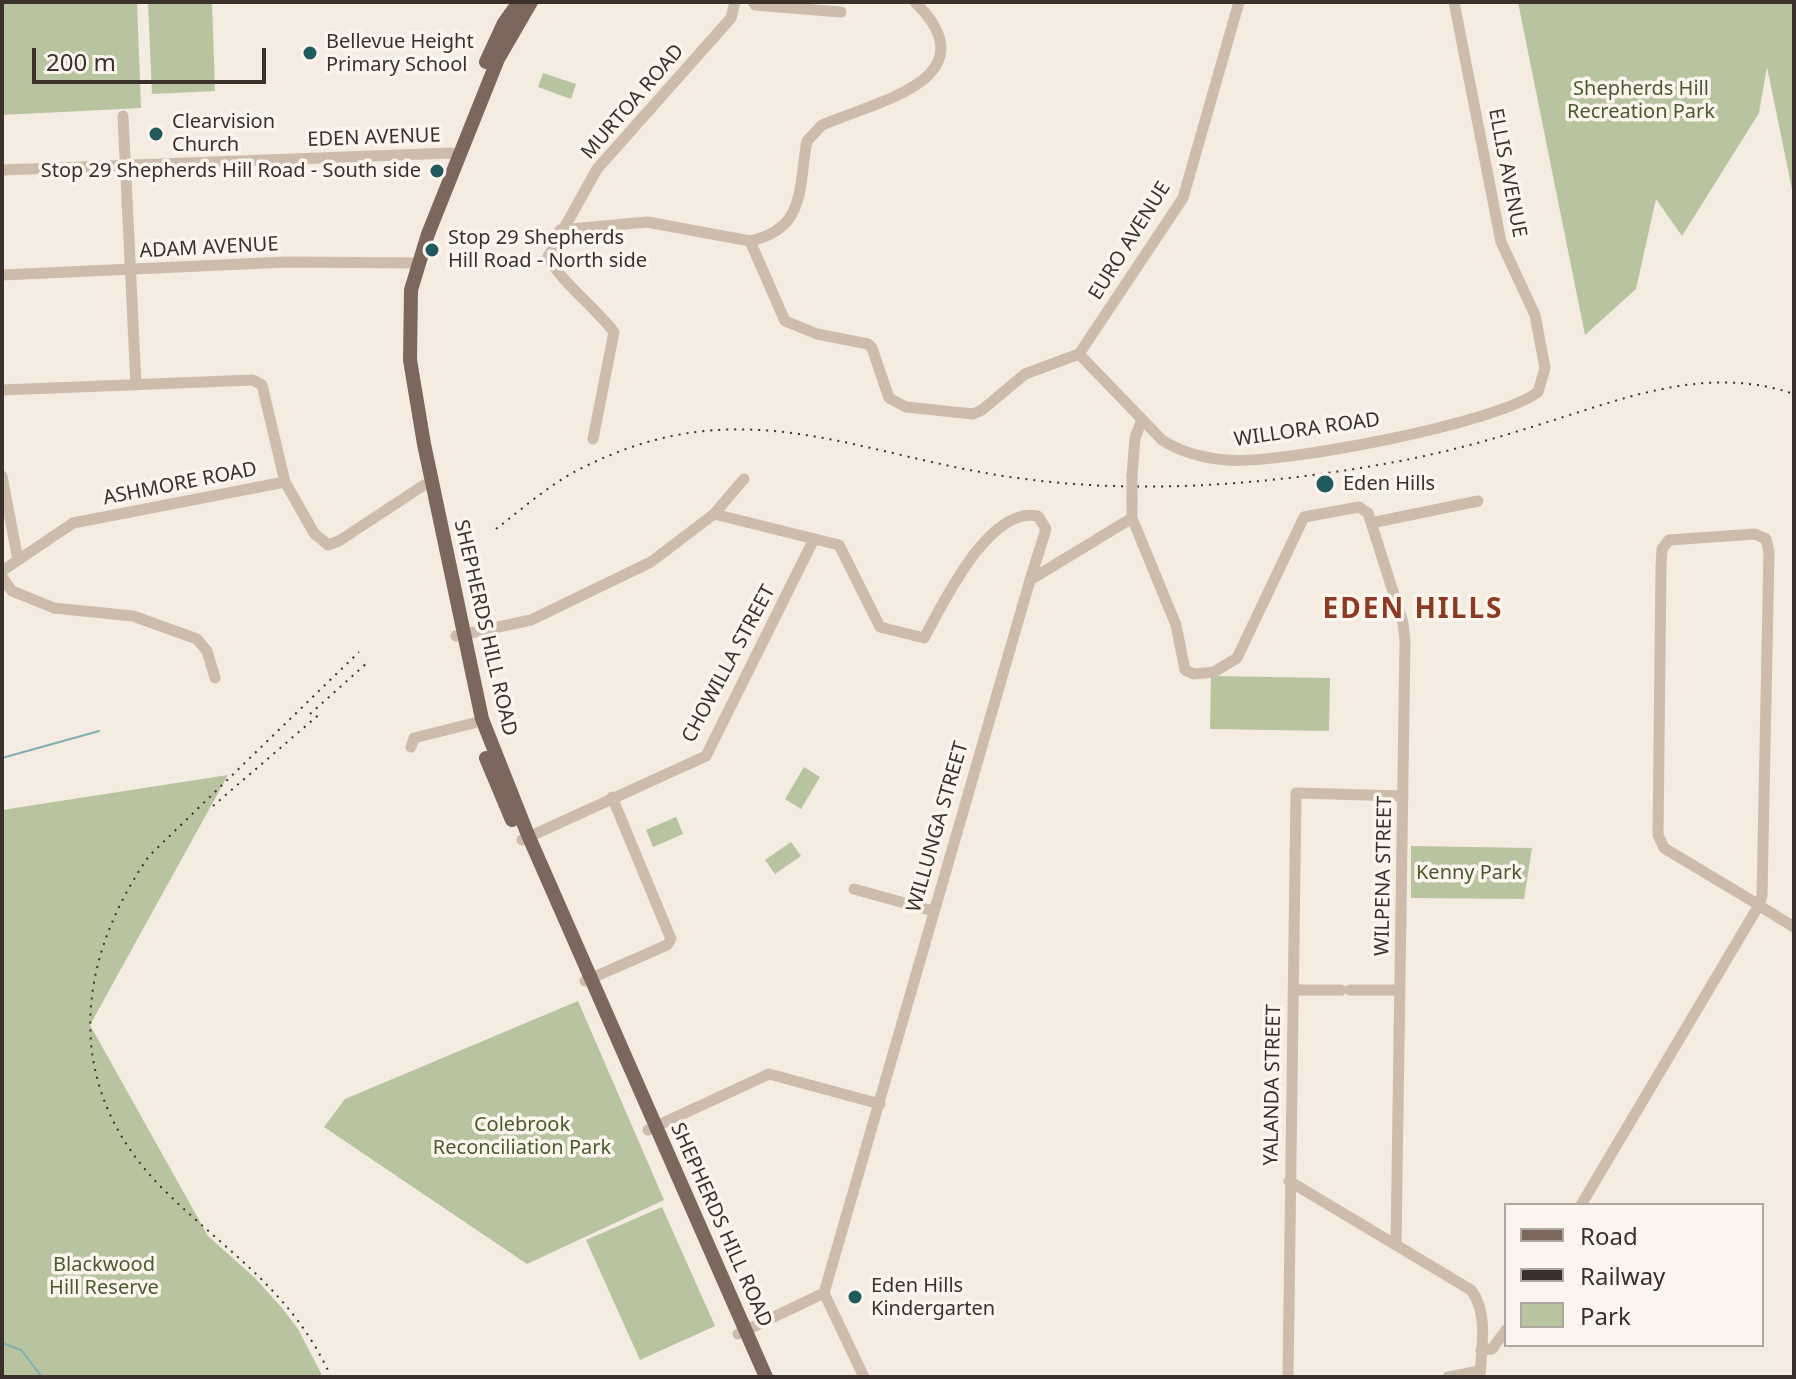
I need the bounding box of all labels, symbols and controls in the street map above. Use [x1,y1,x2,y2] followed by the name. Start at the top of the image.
[326,30,474,77] place label: Bellevue Height Primary School
[36,32,270,82] scale bar
[577,40,689,164] street label: MURTOA ROAD
[301,44,319,62] marker: Bellevue Height Primary School
[46,45,116,78] text: 200 m
[1567,77,1715,124] park label: Shepherds Hill Recreation Park
[1483,106,1531,240] street label: ELLIS AVENUE
[172,110,275,157] place label: Clearvision Church
[307,124,441,152] street label: EDEN AVENUE
[147,125,165,143] marker: Clearvision Church
[41,159,421,183] place label: Stop 29 Shepherds Hill Road - South side
[428,162,446,180] marker: Stop 29 Shepherds Hill Road - South side
[1084,177,1176,305] street label: EURO AVENUE
[448,226,647,273] place label: Stop 29 Shepherds Hill Road - North side
[139,232,279,264] street label: ADAM AVENUE
[423,241,441,259] marker: Stop 29 Shepherds Hill Road - North side
[1233,408,1381,452] street label: WILLORA ROAD
[101,457,259,511] street label: ASHMORE ROAD
[1343,472,1435,496] place label: Eden Hills
[1314,473,1336,495] marker: Eden Hills
[448,518,522,738] street label: SHEPHERDS HILL ROAD
[677,581,781,747] street label: CHOWILLA STREET
[1323,593,1503,627] district label: EDEN HILLS
[902,739,974,915] street label: WILLUNGA STREET
[1371,796,1397,956] street label: WILPENA STREET
[1416,861,1522,885] park label: Kenny Park
[1260,1004,1286,1166] street label: YALANDA STREET
[433,1113,611,1160] park label: Colebrook Reconciliation Park
[665,1119,777,1331] street label: SHEPHERDS HILL ROAD
[1504,1203,1764,1347] legend
[1580,1219,1638,1252] text: Road
[49,1253,159,1300] park label: Blackwood Hill Reserve
[1580,1259,1665,1292] text: Railway
[871,1274,995,1321] place label: Eden Hills Kindergarten
[846,1288,864,1306] marker: Eden Hills Kindergarten
[1580,1299,1631,1332] text: Park

